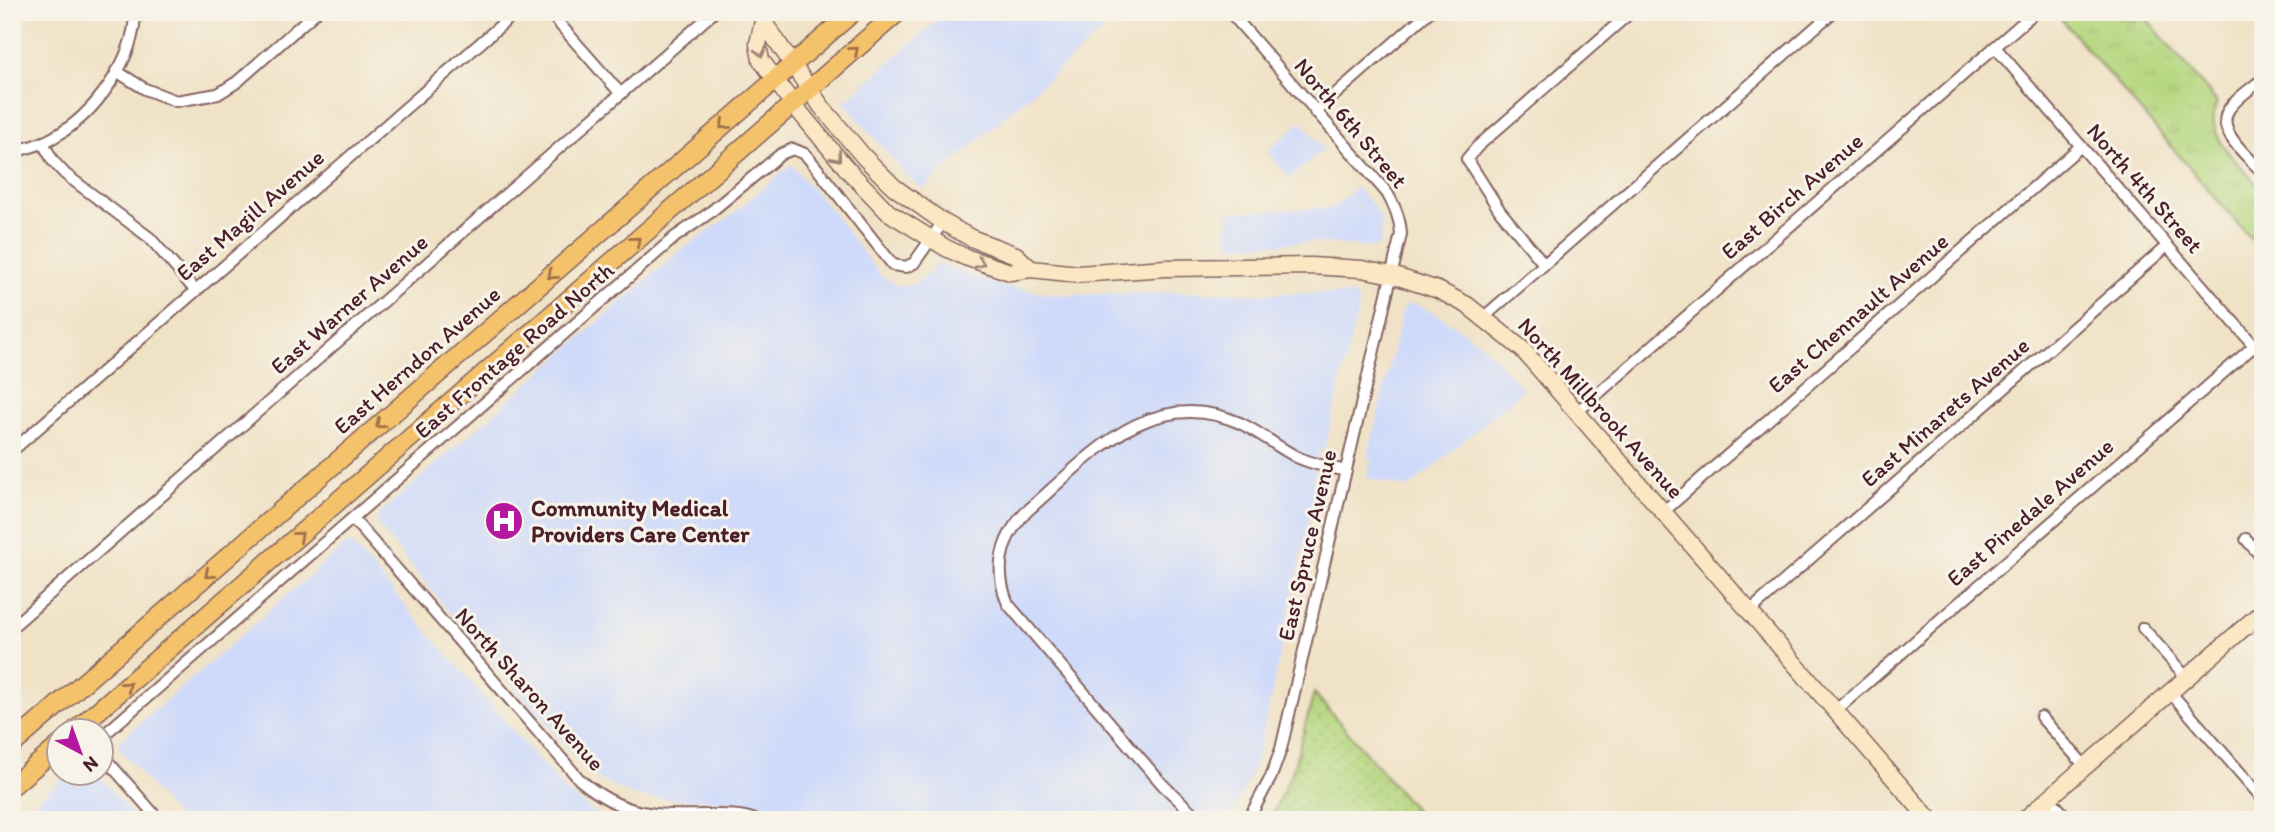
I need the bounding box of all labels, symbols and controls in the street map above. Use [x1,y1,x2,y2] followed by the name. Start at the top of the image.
[753,46,767,58] one-way arrow
[846,47,859,59] one-way arrow
[1288,52,1414,194] street label: North 6th Street
[719,117,732,129] one-way arrow
[2081,117,2209,259] street label: North 4th Street
[1715,127,1869,265] street label: East Birch Avenue
[170,143,330,287] street label: East Magill Avenue
[829,148,841,161] one-way arrow
[1762,227,1954,399] street label: East Chennault Avenue
[264,228,434,380] street label: East Warner Avenue
[628,237,641,250] one-way arrow
[973,254,985,268] one-way arrow
[409,255,620,444] street label: East Frontage Road North
[547,267,560,279] one-way arrow
[328,280,506,440] street label: East Herndon Avenue
[1512,311,1690,505] street label: North Millbrook Avenue
[1855,331,2035,493] street label: East Minarets Avenue
[376,416,389,428] one-way arrow
[1941,432,2119,592] street label: East Pinedale Avenue
[1271,447,1343,643] street label: East Spruce Avenue
[531,494,750,548] place label: Community Medical Providers Care Center
[483,500,525,542] hospital icon: Community Medical Providers Care Center
[291,532,304,544] one-way arrow
[204,566,217,578] one-way arrow
[449,601,611,777] street label: North Sharon Avenue
[119,682,132,694] one-way arrow
[46,716,116,786] north arrow
[78,752,103,777] text: N

